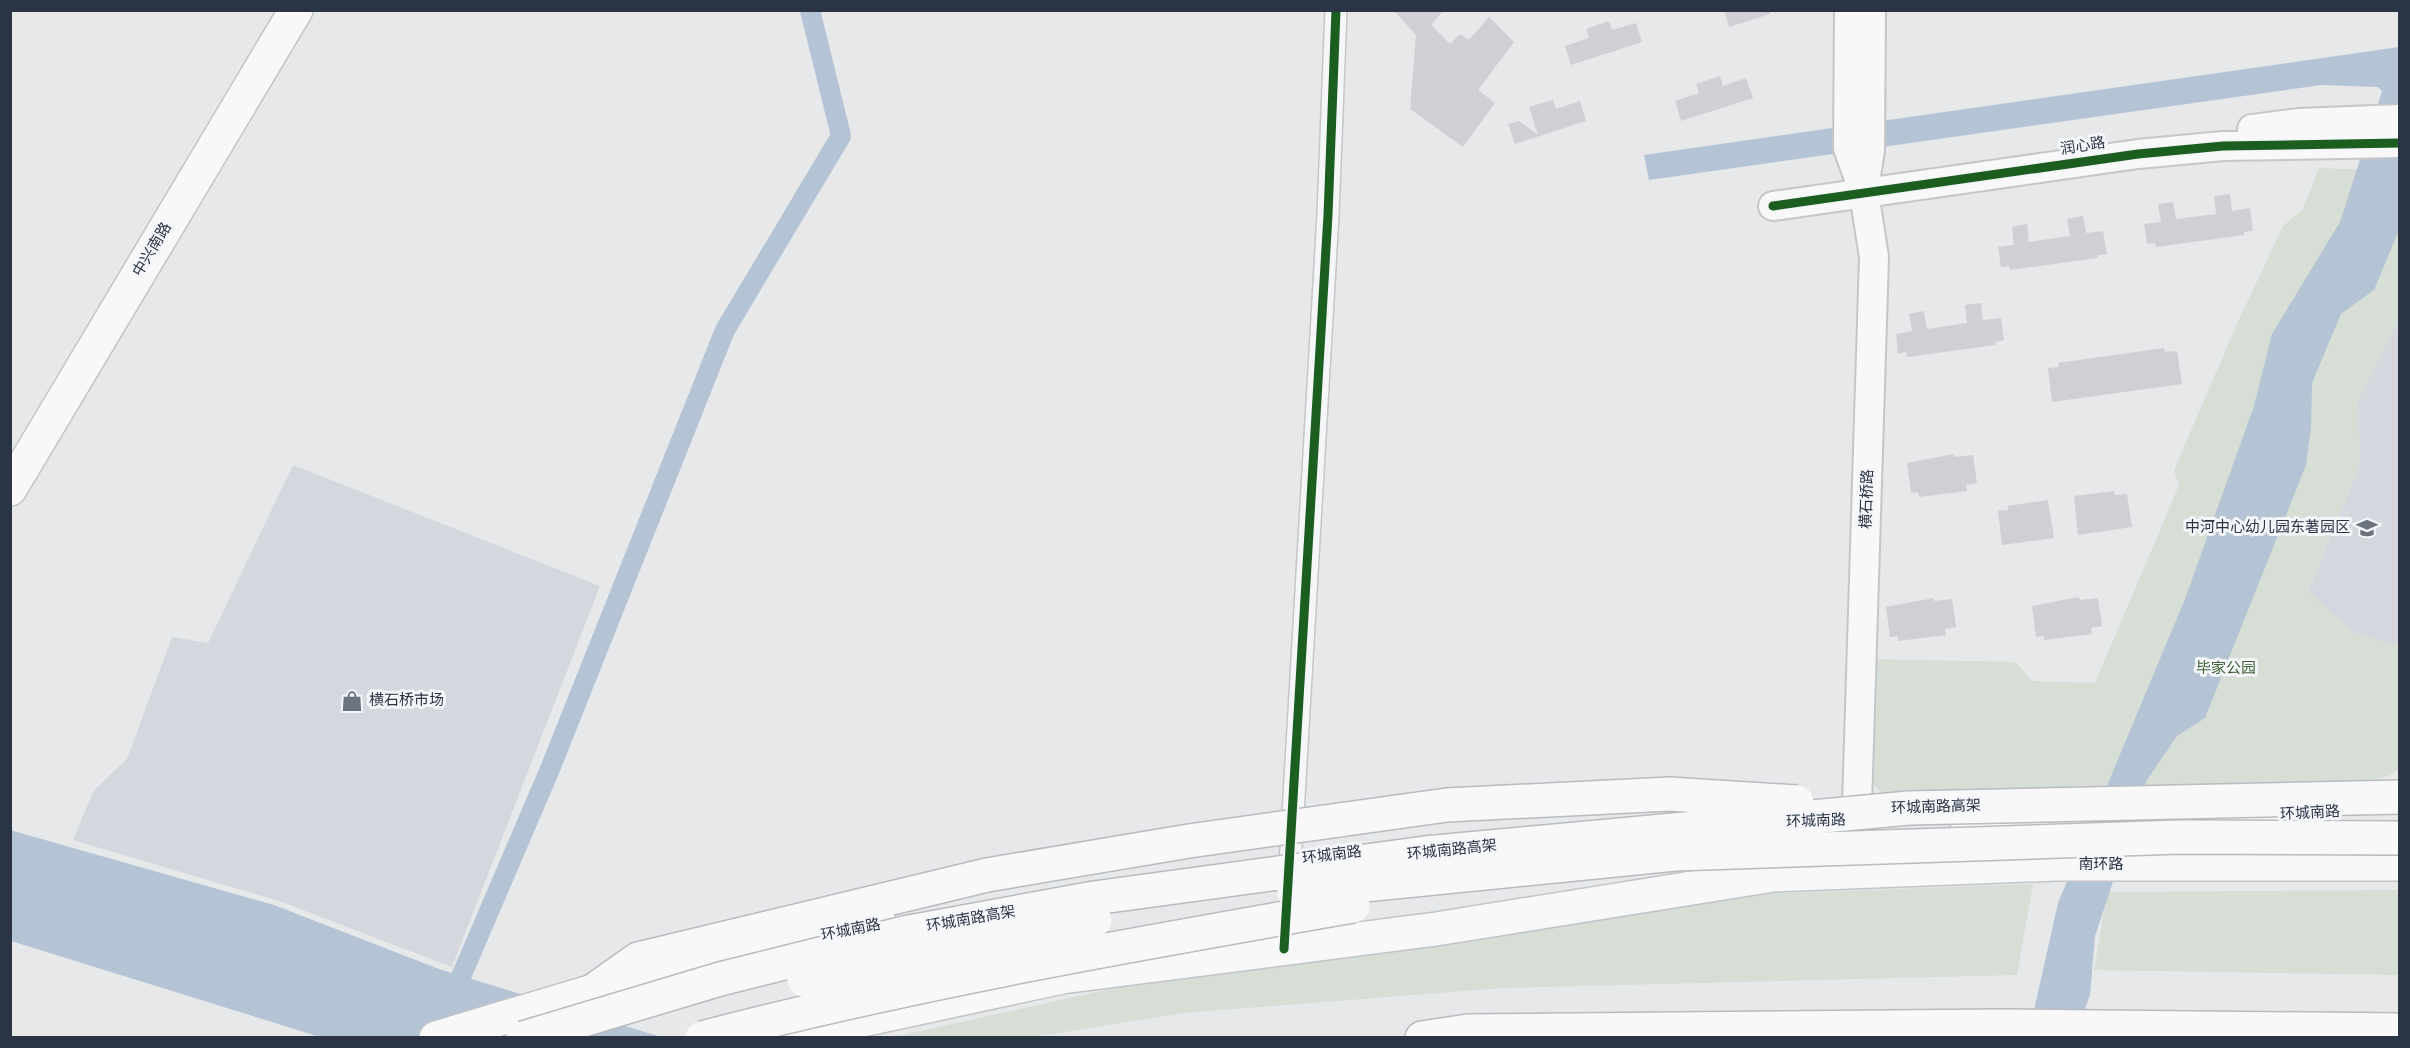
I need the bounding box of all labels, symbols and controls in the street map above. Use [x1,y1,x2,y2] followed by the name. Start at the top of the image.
[2059,134,2107,160] street label: 润心路
[129,219,177,281] street label: 中兴南路
[1857,469,1879,529] street label: 横石桥路
[2355,516,2379,540] school or university icon: 中河中心幼儿园东著园区
[2185,519,2350,538] place label: 中河中心幼儿园东著园区
[2196,660,2256,679] park label: 毕家公园
[340,689,364,713] shop icon: 横石桥市场
[369,692,444,711] place label: 横石桥市场
[1891,797,1981,819] street label: 环城南路高架
[2280,803,2340,825] street label: 环城南路
[1786,811,1846,833] street label: 环城南路
[1406,837,1498,865] street label: 环城南路高架
[1301,843,1363,869] street label: 环城南路
[2078,856,2124,875] street label: 南环路
[925,903,1017,937] street label: 环城南路高架
[820,916,882,946] street label: 环城南路

